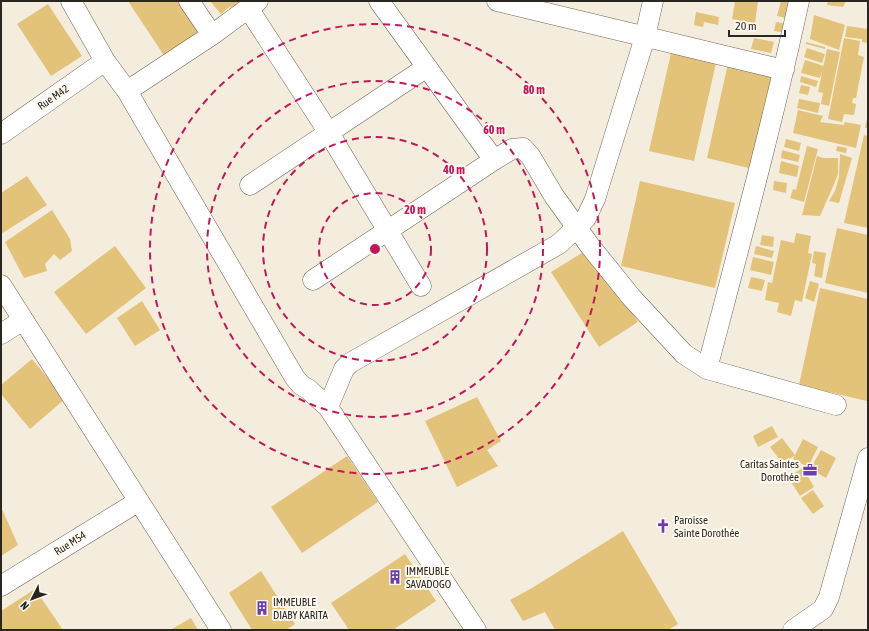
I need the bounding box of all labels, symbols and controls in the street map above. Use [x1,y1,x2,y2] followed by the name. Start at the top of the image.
[729,12,785,38] scale bar
[735,19,757,33] text: 20 m
[35,82,71,112] street label: Rue M42
[523,83,545,97] text: 80 m
[483,123,505,137] text: 60 m
[442,163,465,177] text: 40 m
[404,203,426,217] text: 20 m
[368,242,382,256] centre of rings
[740,458,799,483] place label: Caritas Saintes Dorothée
[802,462,818,478] office icon: Caritas Saintes Dorothée
[674,514,739,539] place label: Paroisse Sainte Dorothée
[655,518,671,534] church icon: Paroisse Sainte Dorothée
[52,529,88,557] street label: Rue M54
[406,565,451,590] place label: IMMEUBLE SAVADOGO
[387,569,403,585] building icon: IMMEUBLE SAVADOGO
[12,579,52,619] north arrow
[273,596,328,621] place label: IMMEUBLE DIABY KARITA
[18,599,31,612] text: N
[254,600,270,616] building icon: IMMEUBLE DIABY KARITA

